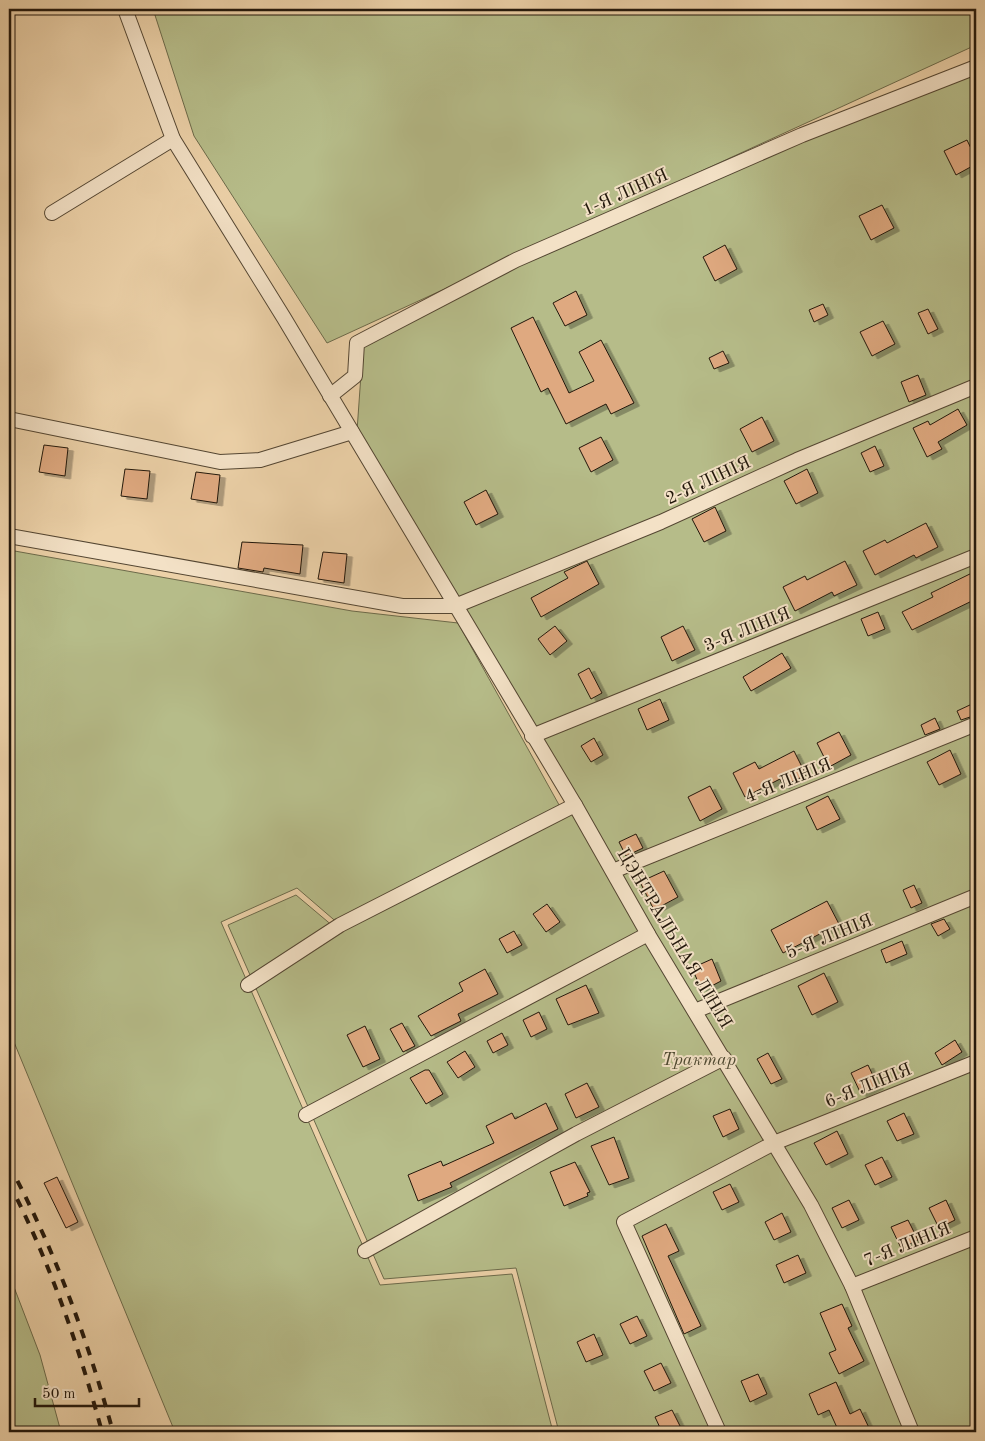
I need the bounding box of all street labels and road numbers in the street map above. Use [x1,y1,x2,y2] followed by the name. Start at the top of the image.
[580,166,671,220] street label: 1-Я ЛІНІЯ
[663,453,754,508] street label: 2-Я ЛІНІЯ
[702,604,793,655] street label: 3-Я ЛІНІЯ
[743,755,834,806] street label: 4-Я ЛІНІЯ
[613,845,735,1032] street label: ЦЭНТРАЛЬНАЯ ЛІНІЯ
[784,911,875,962] street label: 5-Я ЛІНІЯ
[823,1060,914,1111] street label: 6-Я ЛІНІЯ
[862,1219,953,1270] street label: 7-Я ЛІНІЯ

